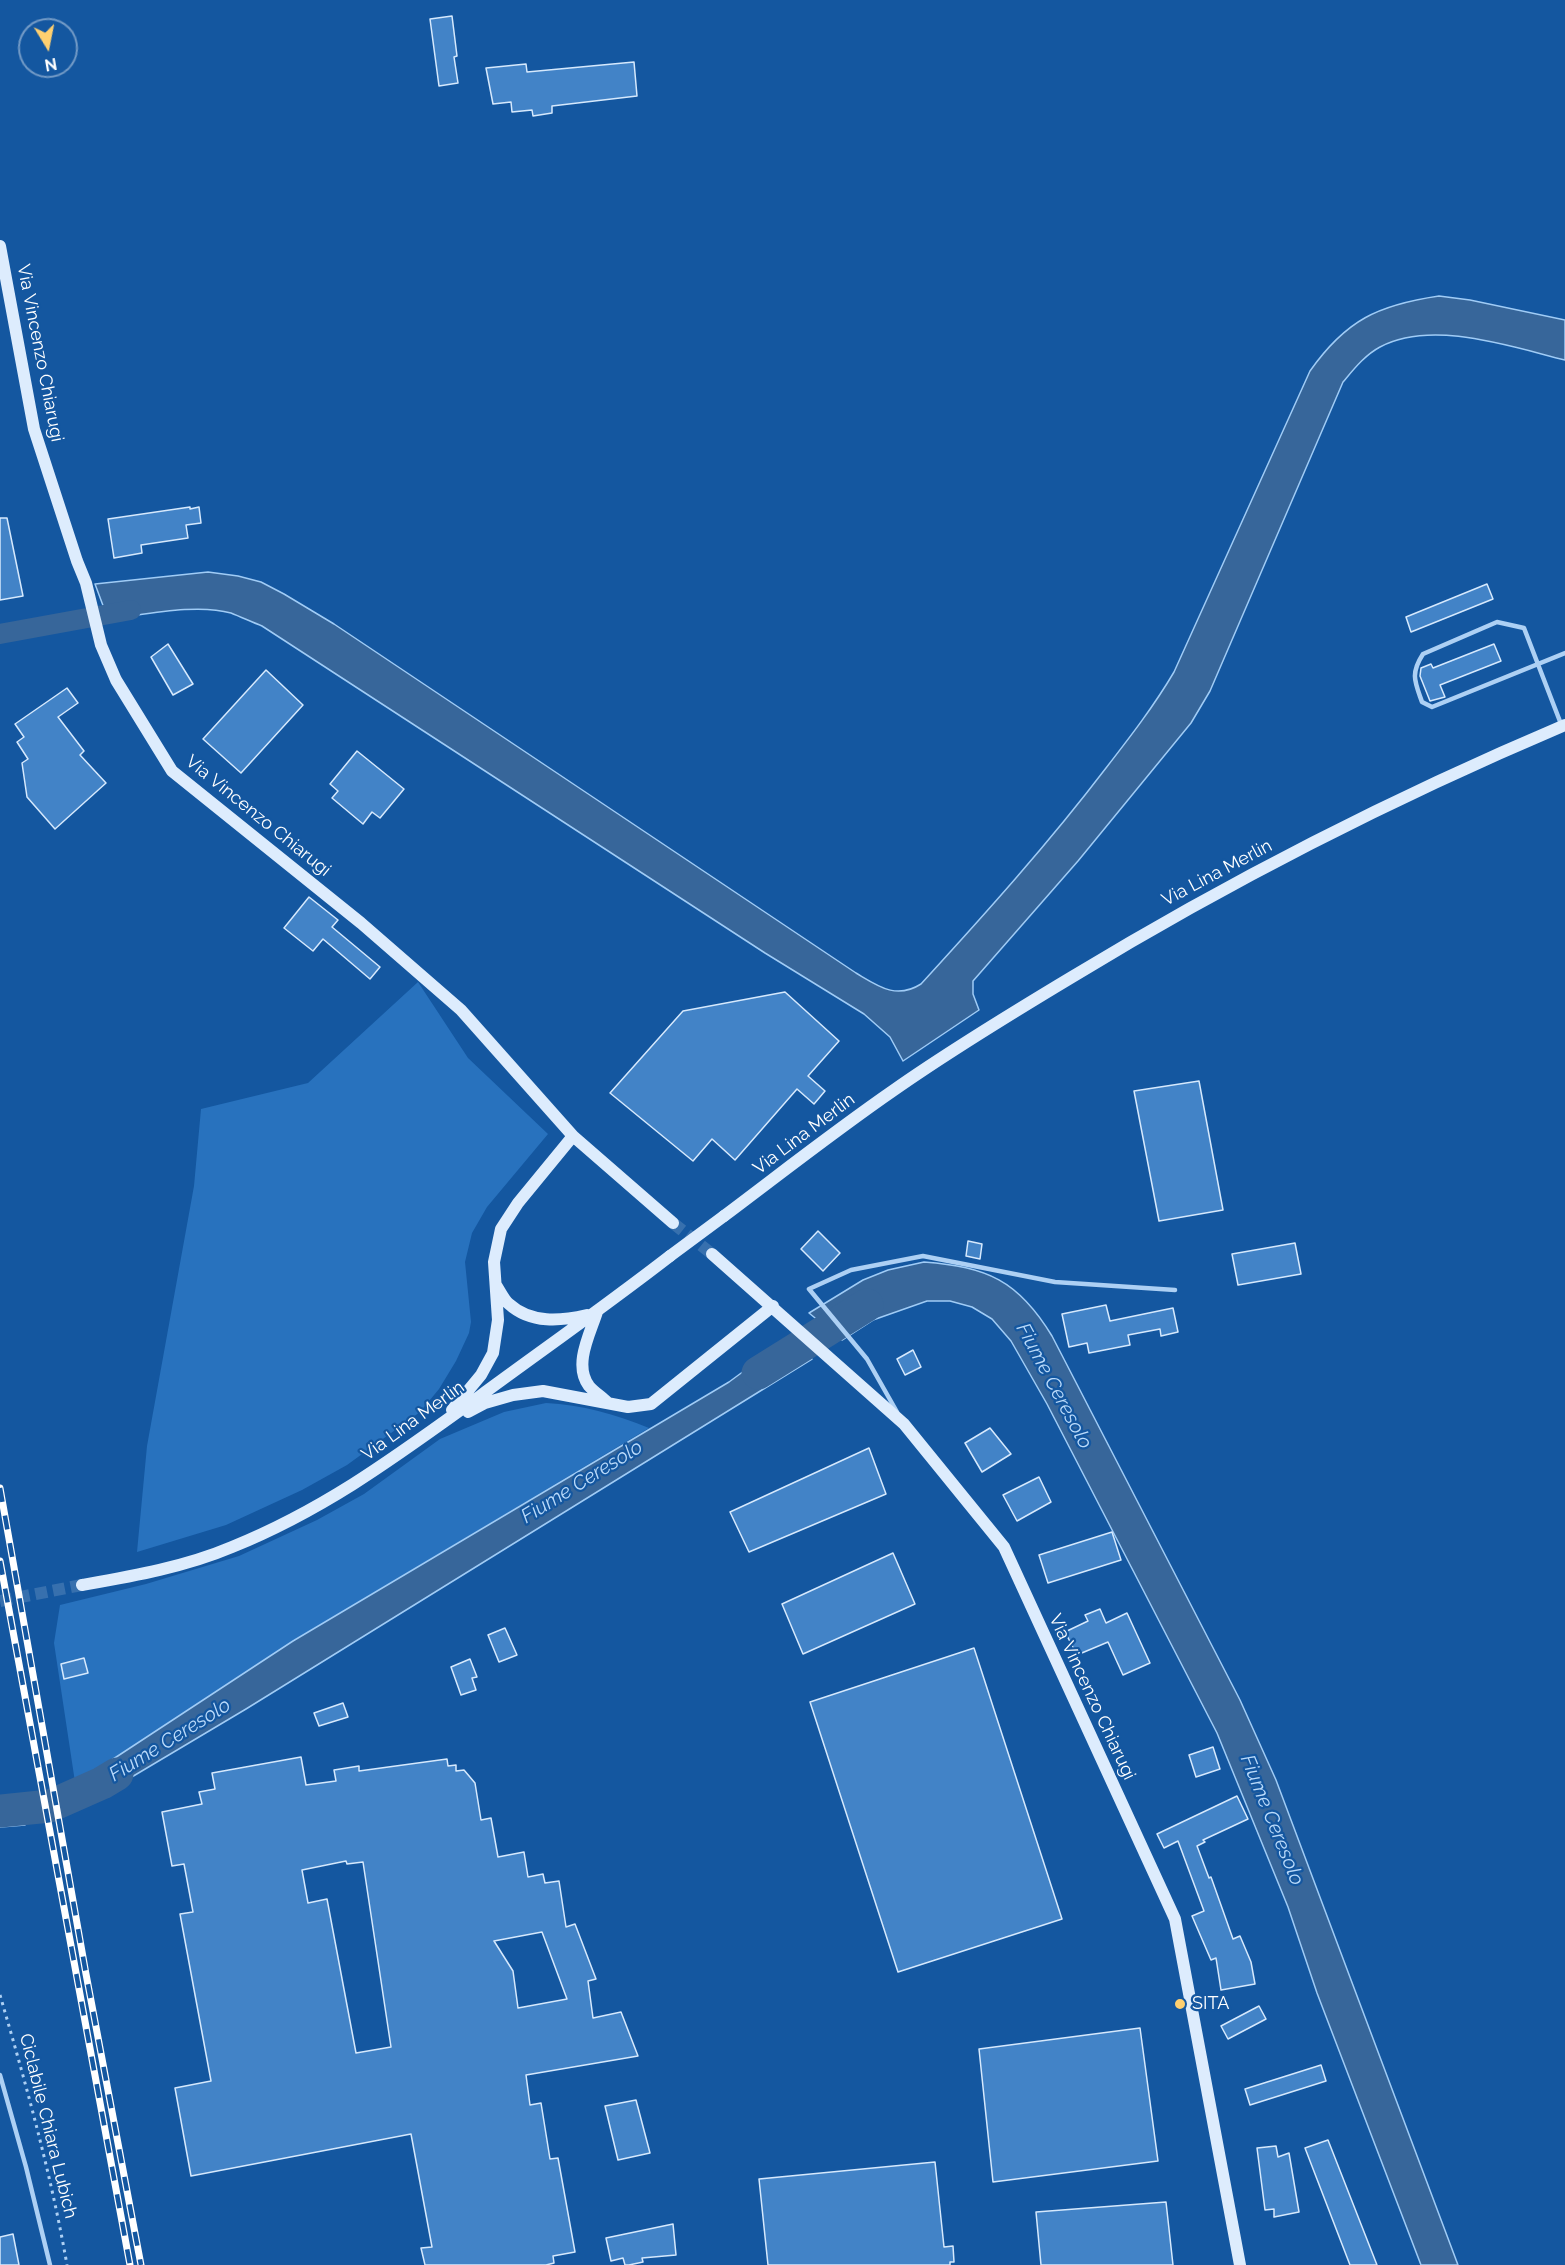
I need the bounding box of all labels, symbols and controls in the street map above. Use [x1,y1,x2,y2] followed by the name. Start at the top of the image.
[18,18,78,78] north arrow
[43,54,59,75] text: N
[12,262,68,444] street label: Via Vincenzo Chiarugi
[181,751,335,881] street label: Via Vincenzo Chiarugi
[1158,835,1276,911] street label: Via Lina Merlin
[749,1089,859,1179] street label: Via Lina Merlin
[1011,1319,1097,1453] water label: Fiume Ceresolo
[357,1376,469,1466] street label: Via Lina Merlin
[517,1435,647,1529] water label: Fiume Ceresolo
[1044,1611,1140,1783] street label: Via Vincenzo Chiarugi
[105,1693,235,1787] water label: Fiume Ceresolo
[1235,1751,1309,1889] water label: Fiume Ceresolo
[1192,1993,1229,2015] place label: SITA
[1173,1997,1187,2011] marker: SITA
[15,2031,81,2221] street label: Ciclabile Chiara Lubich

